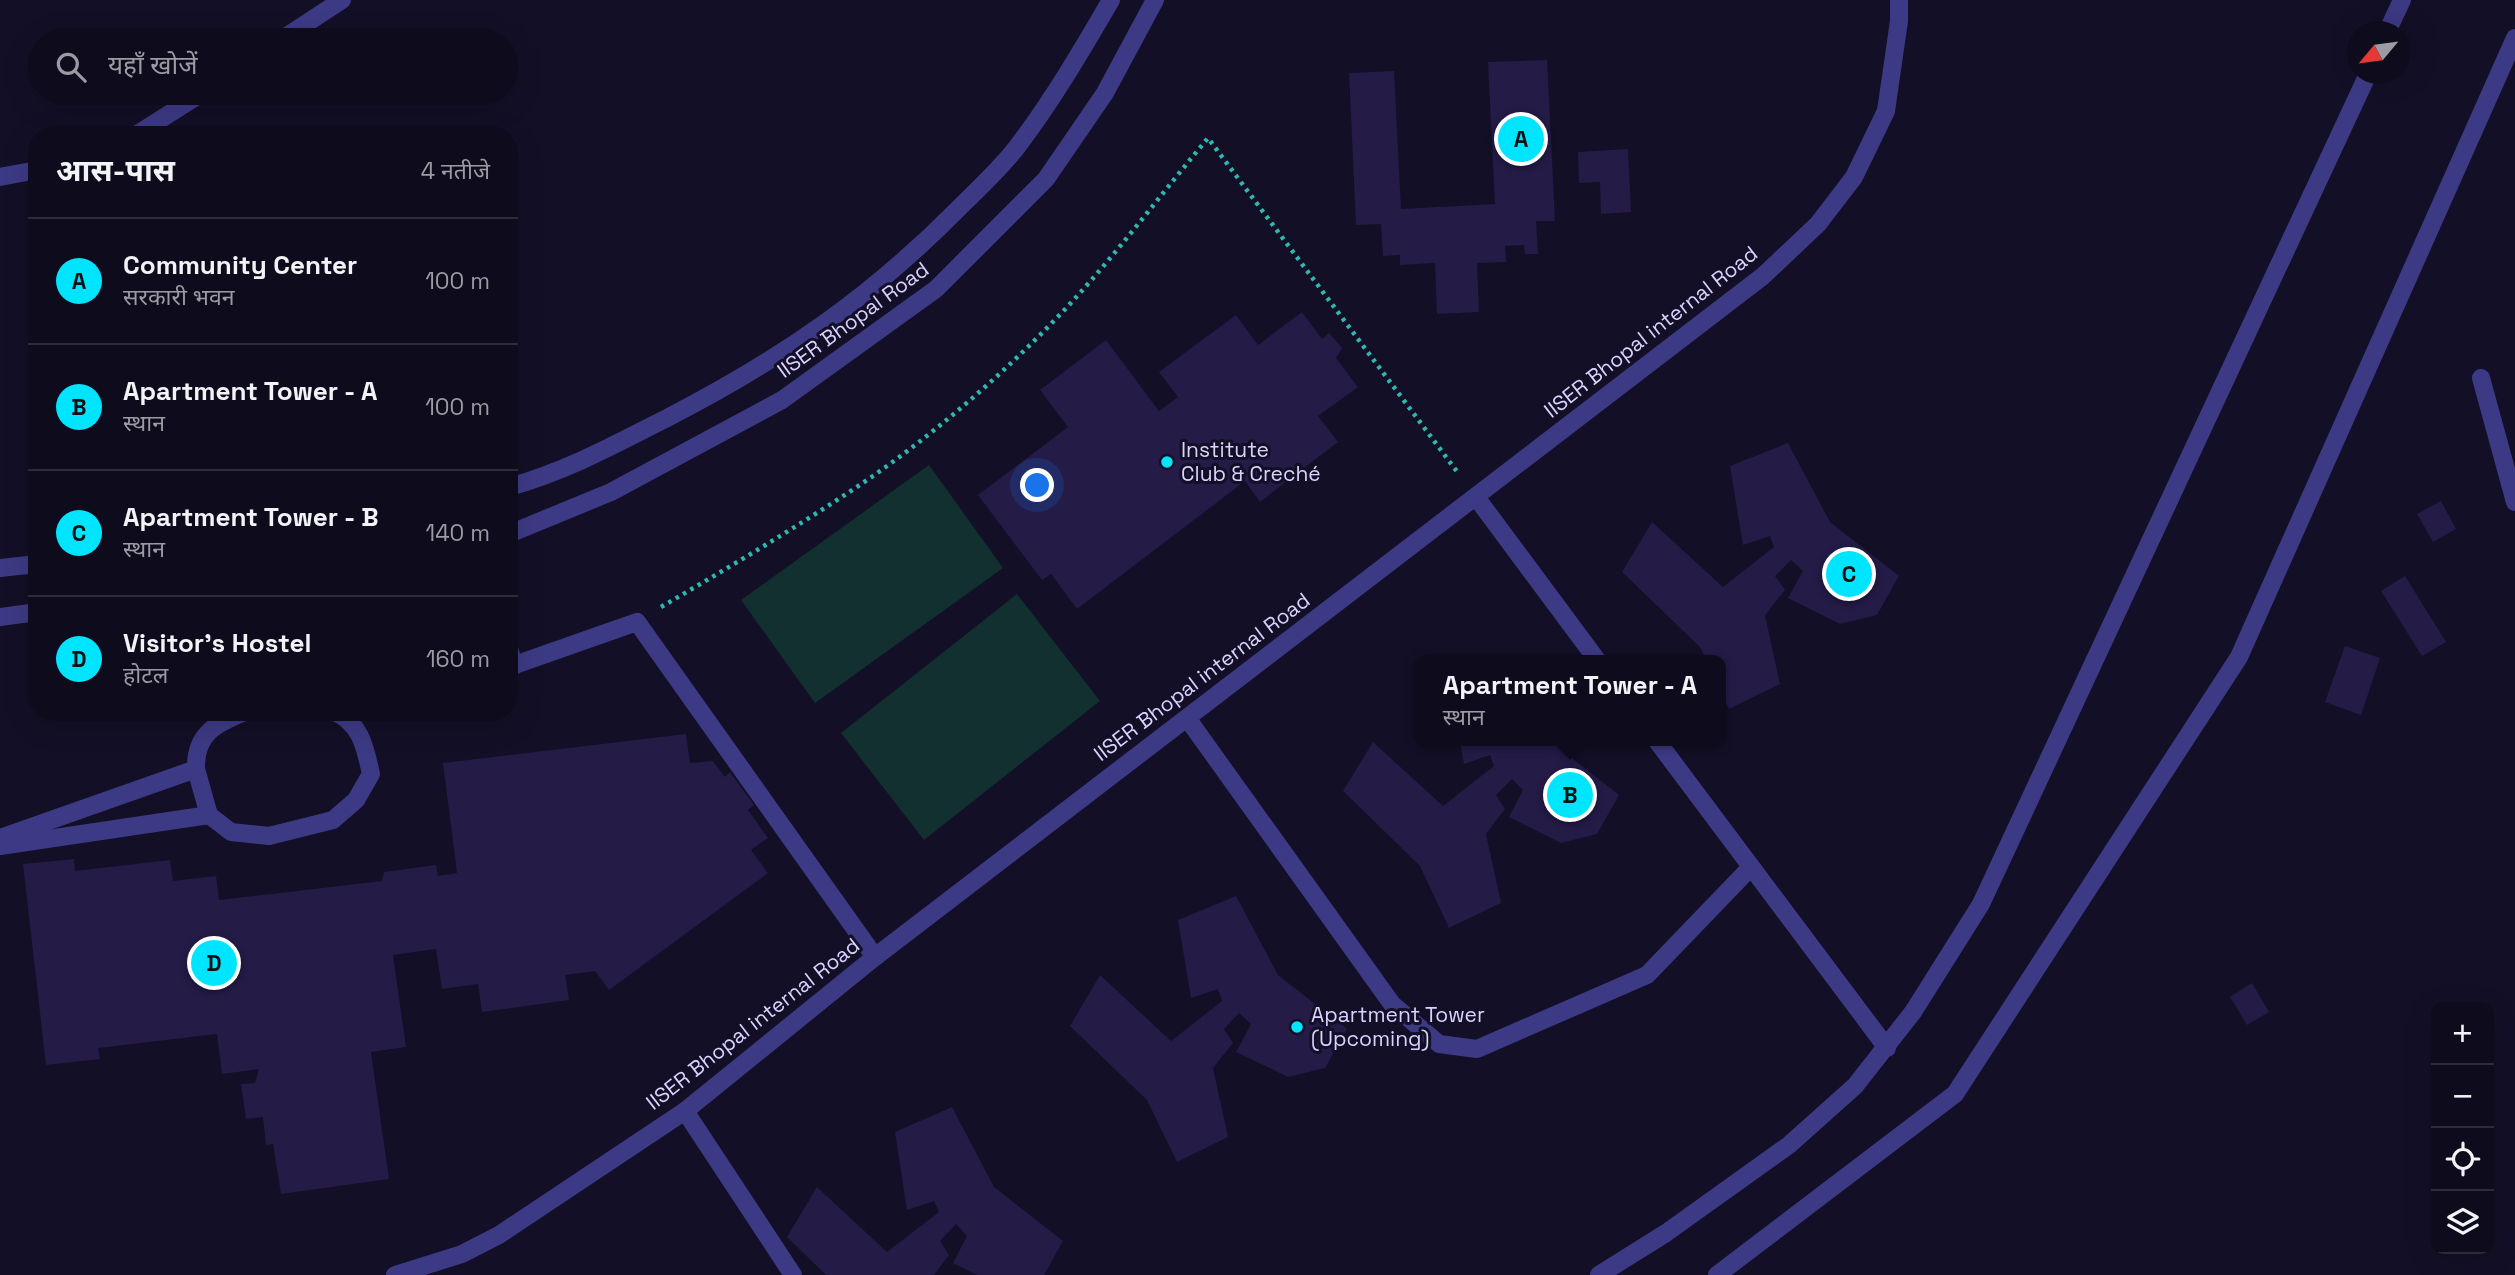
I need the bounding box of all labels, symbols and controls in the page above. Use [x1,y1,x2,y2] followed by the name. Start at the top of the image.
[2347,21,2410,84] north arrow
[28,28,518,105] search box
[52,48,90,86] icon: search
[108,48,198,82] text: यहाँ खोजें
[1498,113,1544,165] pin: A
[56,151,175,190] text: आस-पास
[421,156,490,186] text: 4 नतीजे
[1538,240,1763,423] street label: IISER Bhopal internal Road
[123,248,357,282] text: Community Center
[772,255,934,384] street label: IISER Bhopal Road
[72,266,86,296] text: A
[425,266,490,296] text: 100 m
[123,282,235,312] text: सरकारी भवन
[123,374,377,408] text: Apartment Tower - A
[71,392,87,422] text: B
[425,392,490,422] text: 100 m
[123,408,165,438] text: स्थान
[1181,436,1321,487] place label: Institute Club & Creché
[1159,454,1175,470] marker: Institute Club & Creché
[1020,468,1054,502] your location
[123,500,378,534] text: Apartment Tower - B
[72,518,86,548] text: C
[426,518,490,548] text: 140 m
[123,534,165,564] text: स्थान
[1826,548,1872,600] pin: C
[1088,586,1315,767] street label: IISER Bhopal internal Road
[123,626,311,660] text: Visitor's Hostel
[71,644,87,674] text: D
[426,644,490,674] text: 160 m
[1414,655,1726,746] popup
[123,660,168,690] text: होटल
[1443,668,1697,702] text: Apartment Tower - A
[1443,702,1485,732] text: स्थान
[1547,769,1593,821] pin: B
[640,932,865,1115] street label: IISER Bhopal internal Road
[191,937,237,989] pin: D
[1311,1001,1485,1052] place label: Apartment Tower (Upcoming)
[2431,1002,2494,1254] map controls
[2431,1002,2494,1065] button: +
[1289,1019,1305,1035] marker: Apartment Tower (Upcoming)
[2431,1065,2494,1128] button: −
[2431,1128,2494,1191] button: locate
[2431,1191,2494,1254] button: layers

